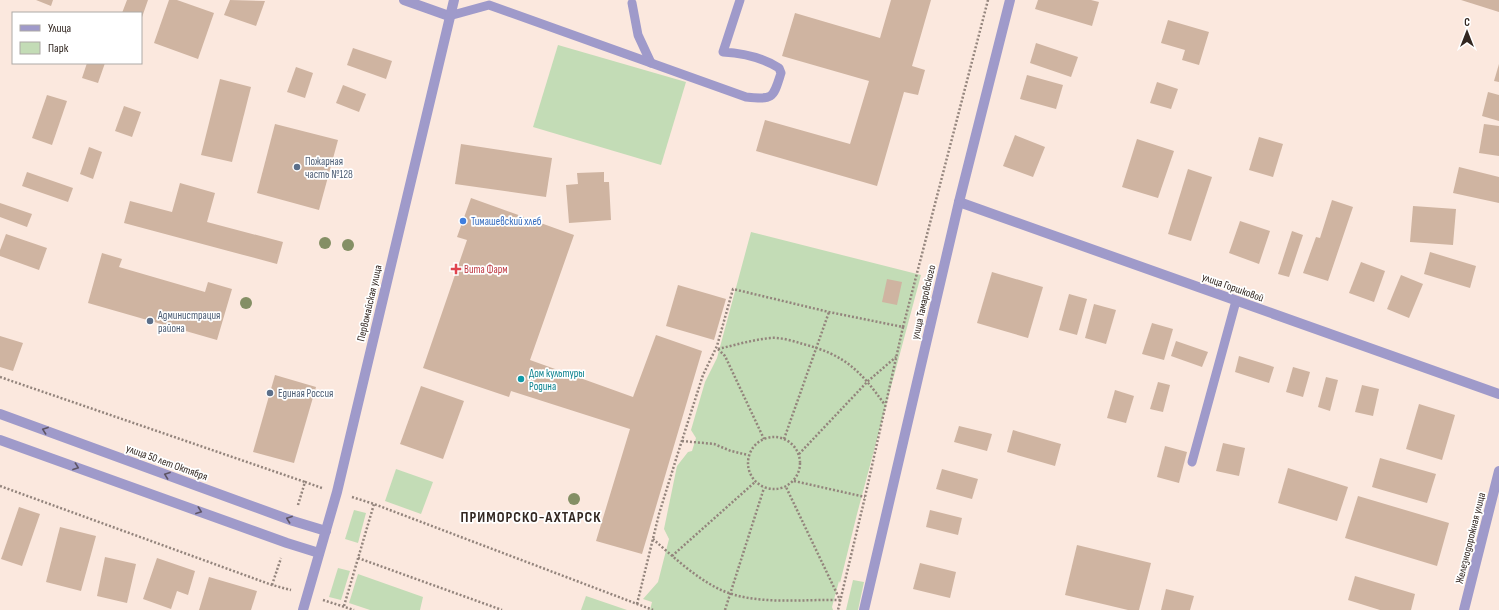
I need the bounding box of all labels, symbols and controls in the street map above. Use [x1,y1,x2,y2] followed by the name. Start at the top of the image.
[12,12,142,64] legend
[1447,12,1487,52] north arrow
[1464,16,1470,29] text: С
[48,21,72,36] text: Улица
[48,41,69,56] text: Парк
[305,155,353,181] place label: Пожарная часть №128
[292,162,302,172] marker: Пожарная часть №128
[471,215,542,228] place label: Тимашевский хлеб
[458,216,468,226] marker: Тимашевский хлеб
[464,263,508,276] place label: Вита Фарм
[909,263,938,341] street label: улица Тамаровского
[354,264,385,343] street label: Первомайская улица
[451,264,461,274] marker: Вита Фарм
[1200,270,1266,305] street label: улица Горшковой
[157,309,220,335] place label: Администрация района
[145,316,155,326] marker: Администрация района
[529,367,585,393] place label: Дом культуры Родина
[516,374,526,384] marker: Дом культуры Родина
[278,387,333,400] place label: Единая Россия
[265,388,275,398] marker: Единая Россия
[41,427,48,435] one-way arrow
[124,442,209,483] street label: улица 50 лет Октября
[73,463,80,471] one-way arrow
[163,471,170,479] one-way arrow
[1453,491,1488,585] street label: Железнодорожная улица
[195,507,202,515] one-way arrow
[461,508,601,527] district label: ПРИМОРСКО-АХТАРСК
[286,516,293,524] one-way arrow

